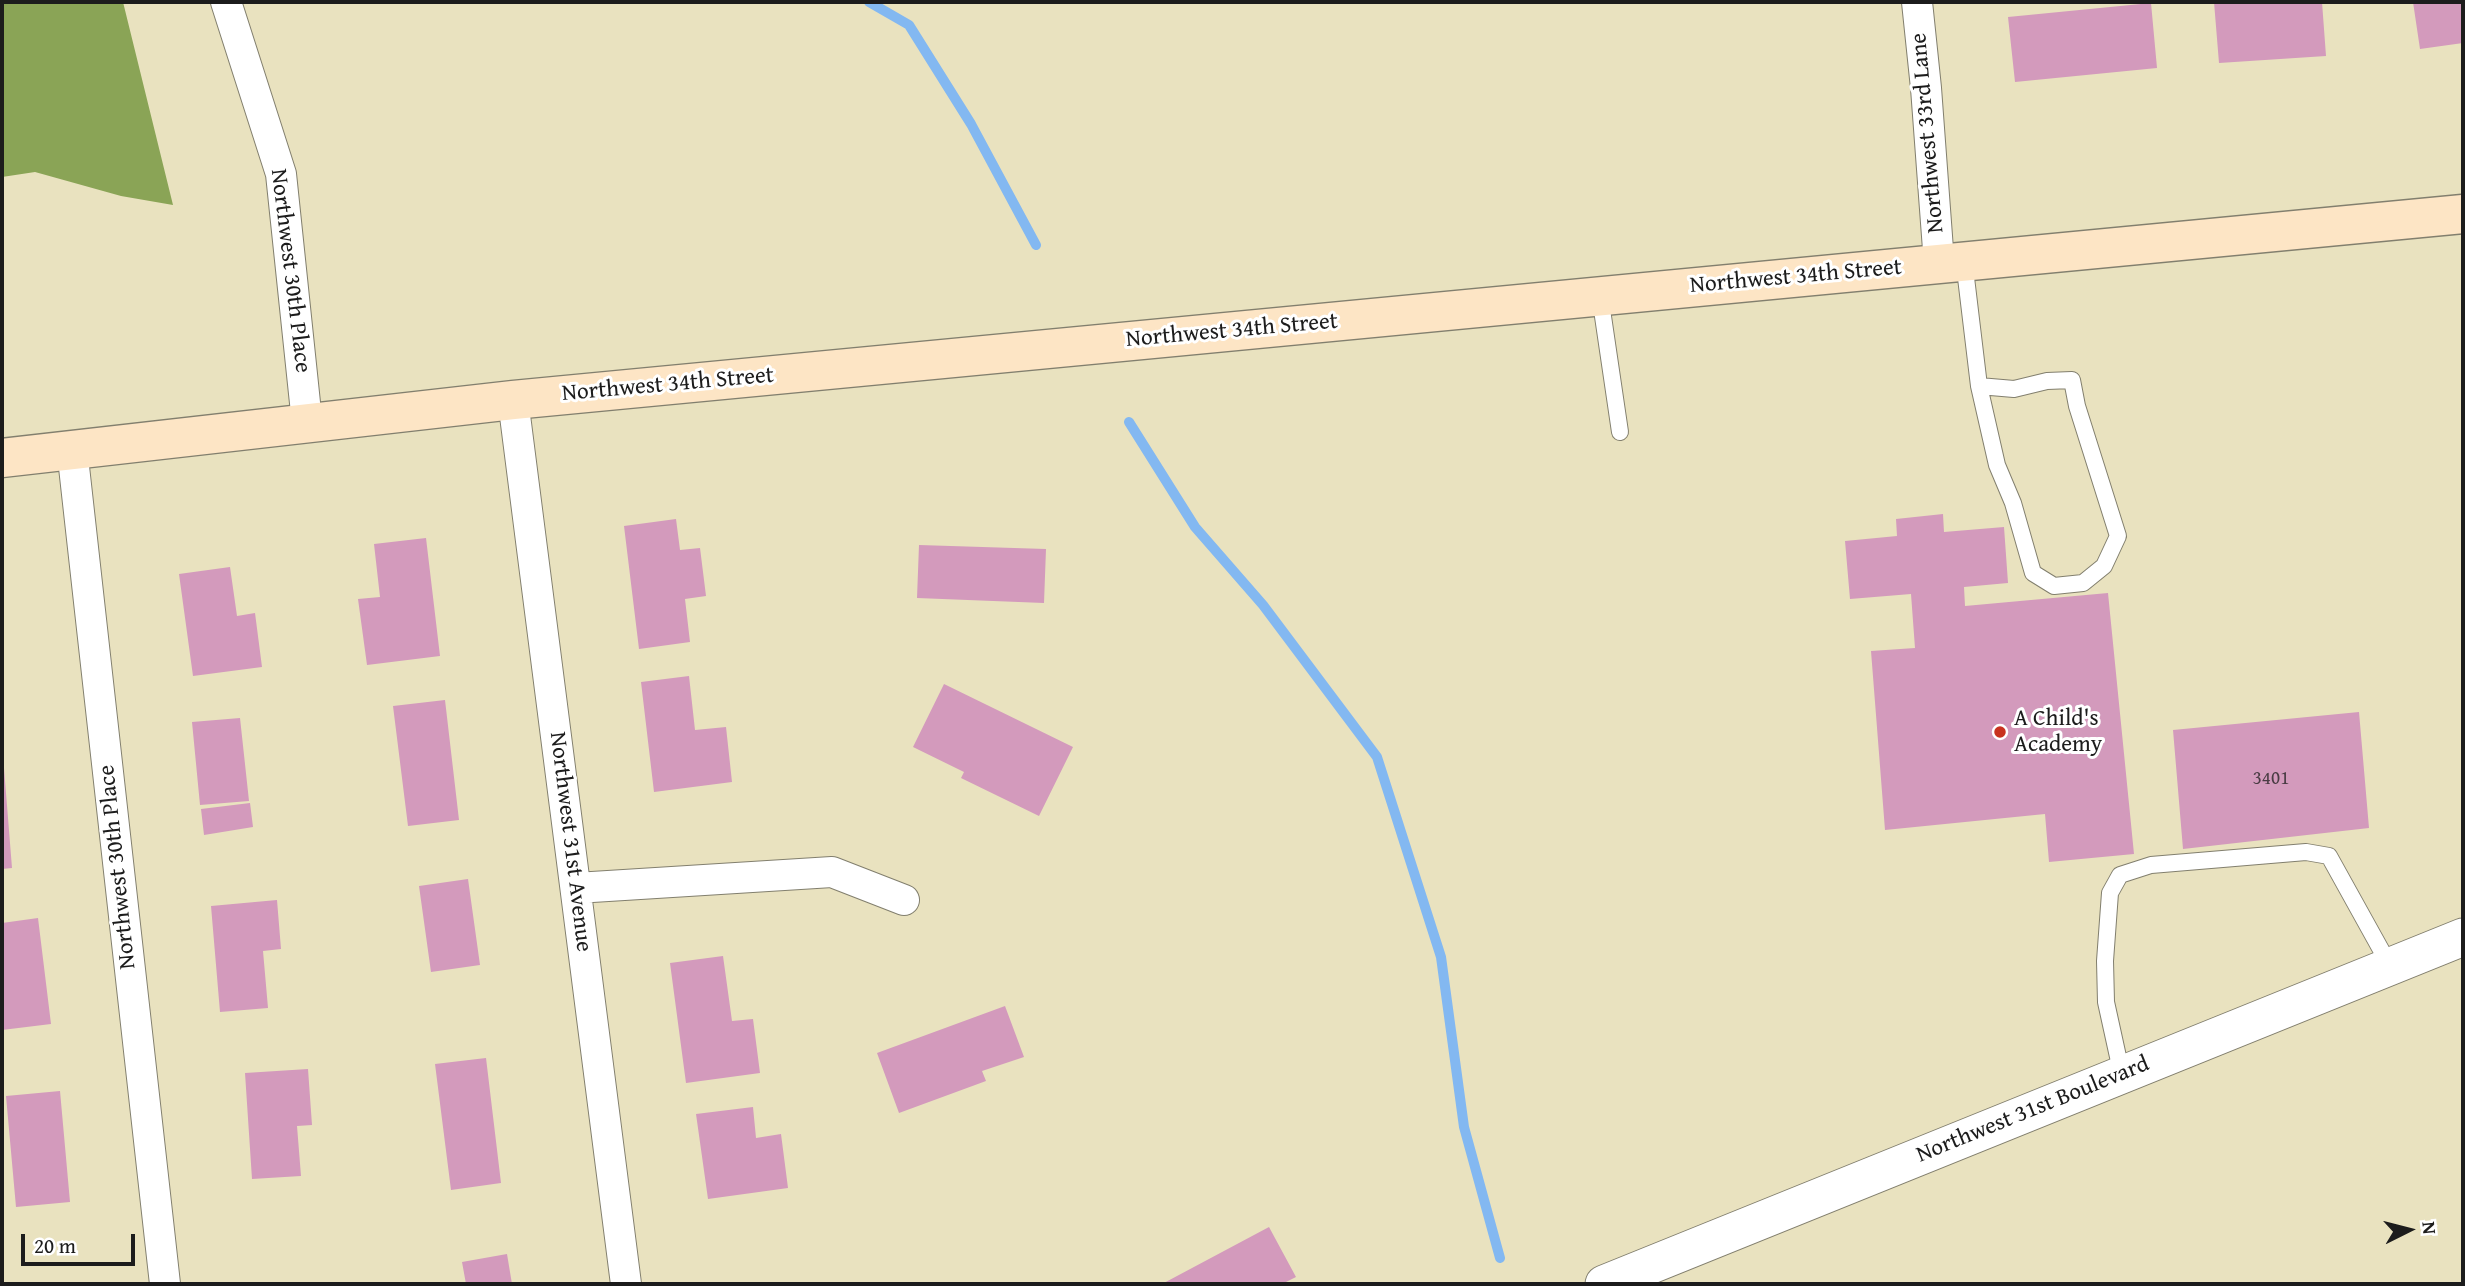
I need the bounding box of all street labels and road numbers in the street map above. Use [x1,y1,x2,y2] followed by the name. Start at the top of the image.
[1906,32,1950,234] street label: Northwest 33rd Lane
[264,167,316,375] street label: Northwest 30th Place
[1689,254,1903,300] street label: Northwest 34th Street
[1125,308,1339,354] street label: Northwest 34th Street
[561,362,775,408] street label: Northwest 34th Street
[543,730,597,954] street label: Northwest 31st Avenue
[94,764,142,970] street label: Northwest 30th Place
[1913,1051,2153,1169] street label: Northwest 31st Boulevard

